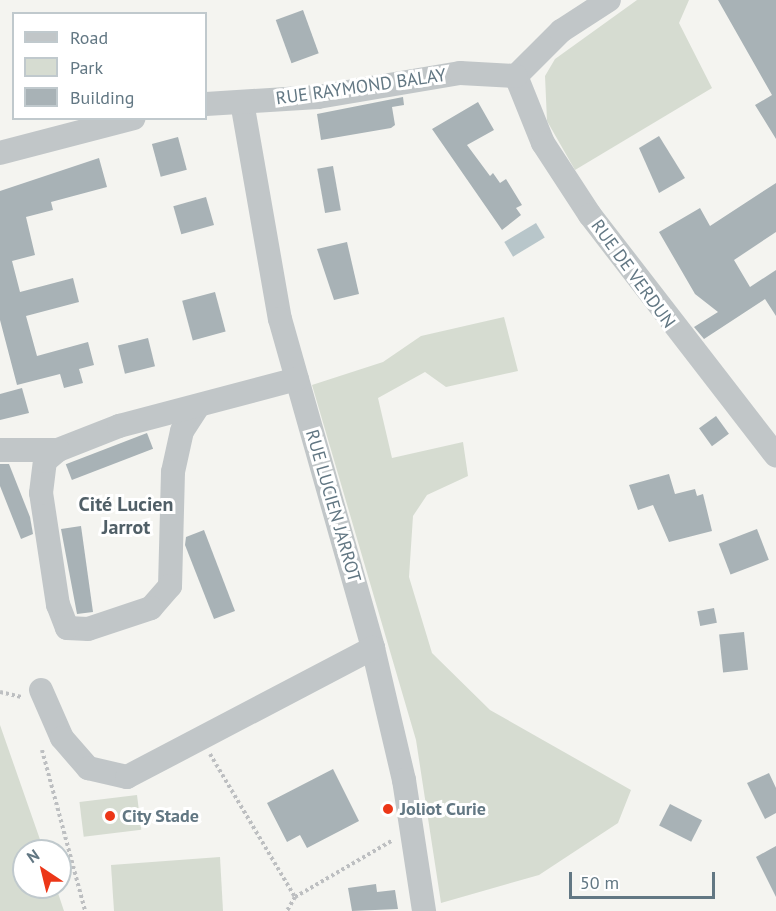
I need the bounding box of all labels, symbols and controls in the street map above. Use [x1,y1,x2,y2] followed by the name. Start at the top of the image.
[12,12,207,120] legend
[70,26,108,49] text: Road
[70,56,103,79] text: Park
[275,64,447,110] street label: RUE RAYMOND BALAY
[70,86,134,109] text: Building
[586,215,680,333] street label: RUE DE VERDUN
[301,427,365,585] street label: RUE LUCIEN JARROT
[79,492,173,539] district label: Cité Lucien Jarrot
[400,798,486,820] place label: Joliot Curie
[381,802,395,816] marker: Joliot Curie
[122,805,200,827] place label: City Stade
[103,809,117,823] marker: City Stade
[12,839,72,899] north arrow
[23,845,43,867] text: N
[572,860,718,898] scale bar
[580,871,619,894] text: 50 m

